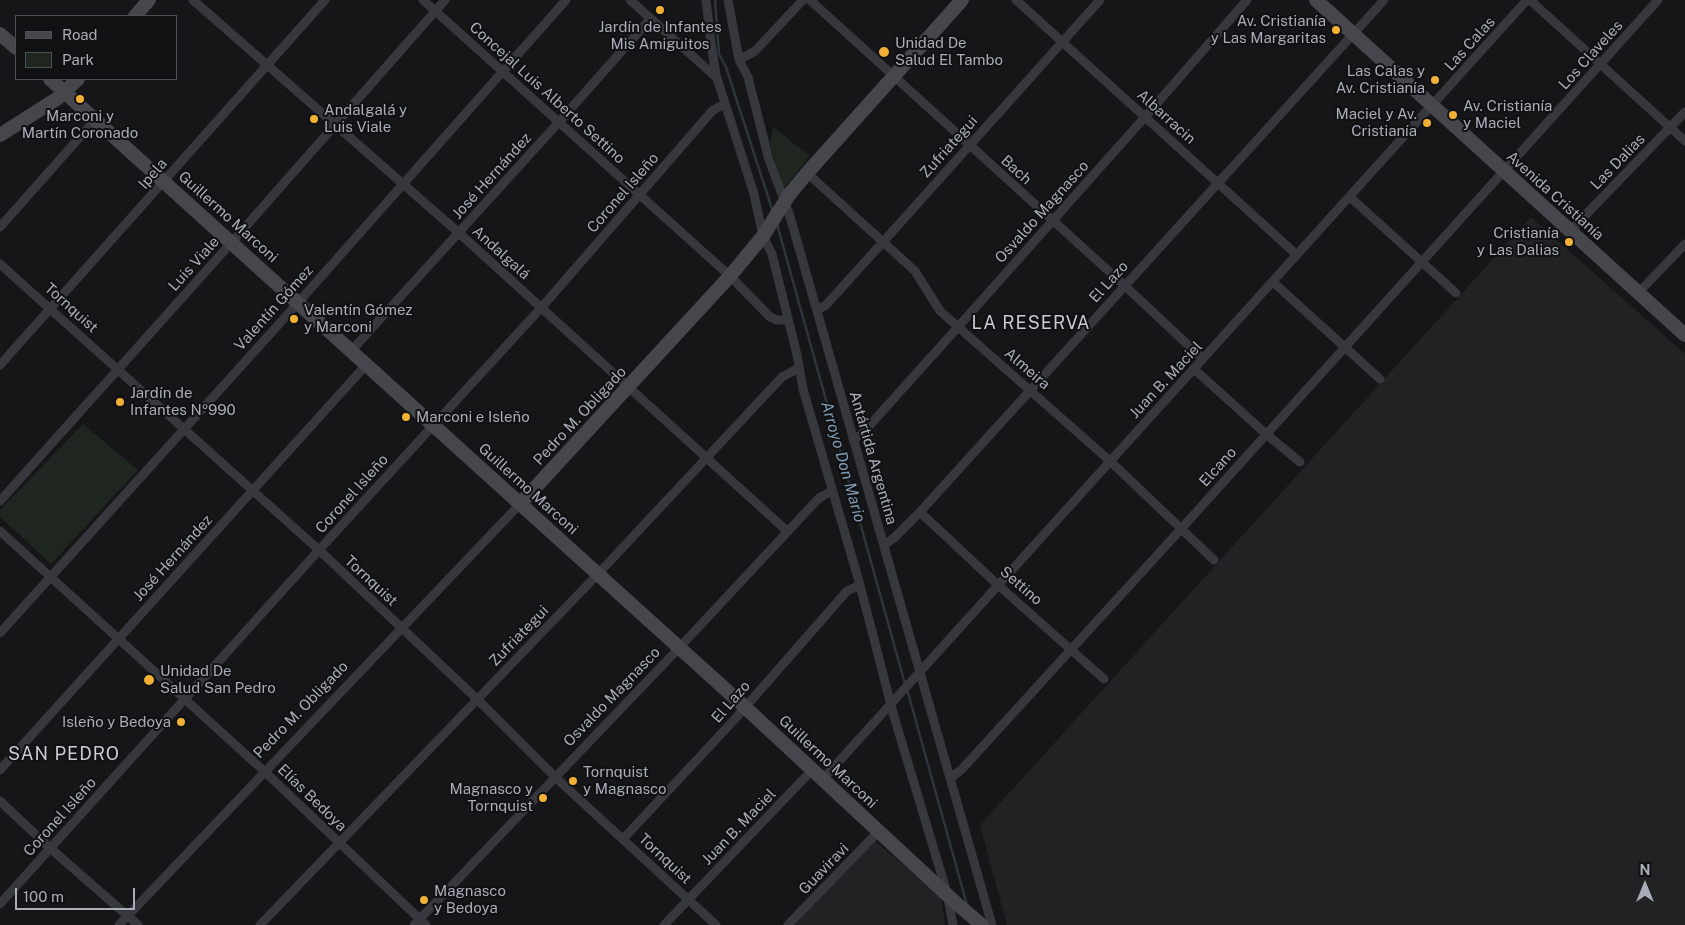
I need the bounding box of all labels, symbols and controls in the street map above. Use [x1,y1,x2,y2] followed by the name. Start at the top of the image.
[654,4,666,16] marker: Jardín de Infantes Mis Amiguitos
[1211,12,1326,47] place label: Av. Cristianía y Las Margaritas
[1441,13,1499,75] street label: Las Calas
[15,15,178,80] legend
[1555,17,1627,93] street label: Los Claveles
[466,18,628,168] street label: Concejal Luis Alberto Settino
[599,18,721,53] place label: Jardín de Infantes Mis Amiguitos
[1330,24,1342,36] marker: Av. Cristianía y Las Margaritas
[62,26,98,43] text: Road
[895,34,1003,69] place label: Unidad De Salud El Tambo
[877,45,891,59] marker: Unidad De Salud El Tambo
[62,51,94,68] text: Park
[1336,62,1425,97] place label: Las Calas y Av. Cristianía
[1429,74,1441,86] marker: Las Calas y Av. Cristianía
[1133,86,1199,148] street label: Albarracin
[74,93,86,105] marker: Marconi y Martín Coronado
[1463,97,1552,132] place label: Av. Cristianía y Maciel
[324,101,407,136] place label: Andalgalá y Luis Viale
[1335,105,1417,140] place label: Maciel y Av. Cristianía
[22,107,138,142] place label: Marconi y Martín Coronado
[1447,109,1459,121] marker: Av. Cristianía y Maciel
[916,112,982,182] street label: Zufriategui
[308,113,320,125] marker: Andalgalá y Luis Viale
[1421,117,1433,129] marker: Maciel y Av. Cristianía
[449,129,535,223] street label: José Hernández
[1587,130,1649,194] street label: Las Dalias
[1503,148,1607,244] street label: Avenida Cristianía
[583,149,663,237] street label: Coronel Isleño
[997,152,1035,188] street label: Bach
[135,155,171,193] street label: Ipela
[991,157,1093,267] street label: Osvaldo Magnasco
[174,168,282,266] street label: Guillermo Marconi
[468,222,534,284] street label: Andalgalá
[1477,224,1559,259] place label: Cristianía y Las Dalias
[165,233,223,295] street label: Luis Viale
[1563,236,1575,248] marker: Cristianía y Las Dalias
[1086,258,1132,306] street label: El Lazo
[231,262,317,354] street label: Valentín Gómez
[41,279,101,337] street label: Tornquist
[304,301,413,336] place label: Valentín Gómez y Marconi
[970,312,1092,334] district label: LA RESERVA
[288,313,300,325] marker: Valentín Gómez y Marconi
[1126,338,1206,422] street label: Juan B. Maciel
[1001,344,1053,394] street label: Almeira
[530,363,630,469] street label: Pedro M. Obligado
[130,384,236,419] place label: Jardín de Infantes Nº990
[845,389,901,527] street label: Antártida Argentina
[114,396,126,408] marker: Jardín de Infantes Nº990
[817,399,869,525] water label: Arroyo Don Mario
[416,408,530,426] place label: Marconi e Isleño
[400,411,412,423] marker: Marconi e Isleño
[474,440,582,538] street label: Guillermo Marconi
[1196,444,1240,490] street label: Elcano
[312,451,392,537] street label: Coronel Isleño
[130,511,216,605] street label: José Hernández
[341,552,401,610] street label: Tornquist
[996,563,1046,609] street label: Settino
[486,602,552,670] street label: Zufriategui
[560,644,664,750] street label: Osvaldo Magnasco
[250,658,352,762] street label: Pedro M. Obligado
[160,662,276,697] place label: Unidad De Salud San Pedro
[142,673,156,687] marker: Unidad De Salud San Pedro
[708,677,754,727] street label: El Lazo
[775,712,881,812] street label: Guillermo Marconi
[62,713,171,731] place label: Isleño y Bedoya
[175,716,187,728] marker: Isleño y Bedoya
[7,743,121,765] district label: SAN PEDRO
[274,761,350,835] street label: Elías Bedoya
[583,763,667,798] place label: Tornquist y Magnasco
[20,774,100,860] street label: Coronel Isleño
[567,775,579,787] marker: Tornquist y Magnasco
[449,780,533,815] place label: Magnasco y Tornquist
[698,785,780,869] street label: Juan B. Maciel
[537,792,549,804] marker: Magnasco y Tornquist
[635,830,695,888] street label: Tornquist
[795,840,853,898] street label: Guaviravi
[1620,860,1670,910] north arrow
[1640,862,1650,878] text: N
[18,878,138,910] scale bar
[434,882,506,917] place label: Magnasco y Bedoya
[23,888,64,905] text: 100 m
[418,894,430,906] marker: Magnasco y Bedoya

